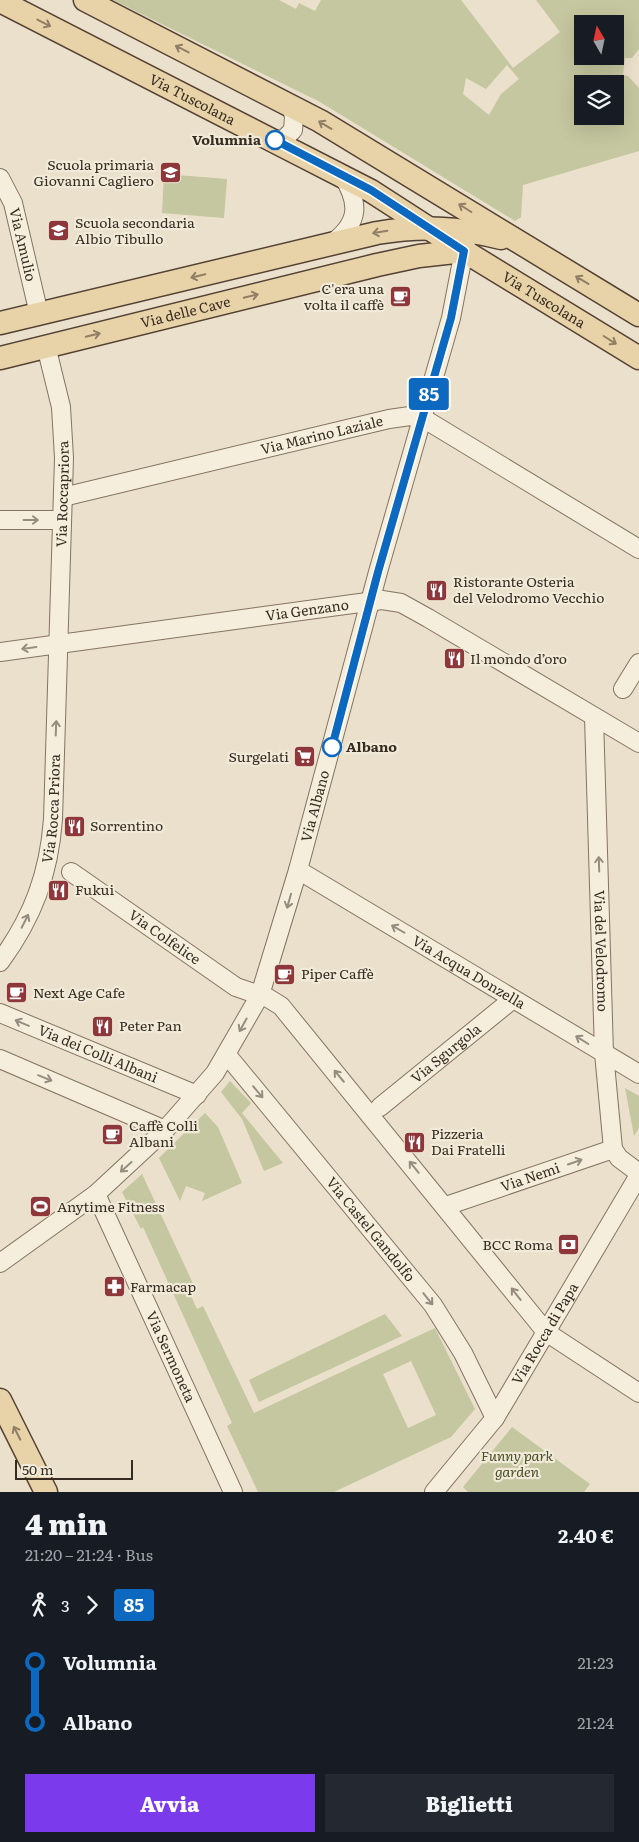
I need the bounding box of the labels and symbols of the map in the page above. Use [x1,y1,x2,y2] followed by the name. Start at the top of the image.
[574,15,624,65] north arrow
[36,18,51,28] one-way arrow
[174,44,189,54] one-way arrow
[146,68,240,129] street label: Via Tuscolana
[319,119,333,129] one-way arrow
[192,129,262,149] place label: Volumnia
[265,130,285,150] marker: Volumnia
[33,154,154,190] place label: Scuola primaria Giovanni Cagliero
[158,161,182,185] school or university icon: Scuola primaria Giovanni Cagliero
[458,203,472,213] one-way arrow
[5,206,42,283] street label: Via Amulio
[75,212,195,248] place label: Scuola secondaria Albio Tibullo
[47,219,71,243] school or university icon: Scuola secondaria Albio Tibullo
[373,228,389,238] one-way arrow
[499,266,590,332] street label: Via Tuscolana
[191,272,207,281] one-way arrow
[576,275,590,285] one-way arrow
[304,278,384,314] place label: C'era una volta il caffè
[388,285,412,309] cafe icon: C'era una volta il caffè
[138,291,232,332] street label: Via delle Cave
[243,291,259,300] one-way arrow
[85,330,101,339] one-way arrow
[603,336,617,346] one-way arrow
[406,378,452,410] line badge: 85
[258,410,385,458] street label: Via Marino Laziale
[50,440,73,547] street label: Via Roccapriora
[22,515,39,525] one-way arrow
[453,571,604,607] place label: Ristorante Osteria del Velodromo Vecchio
[425,578,449,602] restaurant icon: Ristorante Osteria del Velodromo Vecchio
[264,594,350,625] street label: Via Genzano
[22,643,38,653] one-way arrow
[442,647,466,671] restaurant icon: Il mondo d’oro
[470,648,567,668] place label: Il mondo d’oro
[51,720,60,736] one-way arrow
[346,736,397,756] place label: Albano
[322,737,342,757] marker: Albano
[293,745,317,769] supermarket icon: Surgelati
[229,746,289,766] place label: Surgelati
[36,753,64,865] street label: Via Rocca Priora
[295,768,333,844] street label: Via Albano
[62,814,86,838] restaurant icon: Sorrentino
[90,815,163,835] place label: Sorrentino
[594,857,604,873] one-way arrow
[47,878,71,902] restaurant icon: Fukui
[75,879,114,899] place label: Fukui
[590,890,614,1012] street label: Via del Velodromo
[284,892,294,908] one-way arrow
[125,904,205,968] street label: Via Colfelice
[21,914,30,929] one-way arrow
[391,924,405,934] one-way arrow
[409,930,530,1013] street label: Via Acqua Donzella
[273,962,297,986] cafe icon: Piper Caffè
[301,963,374,983] place label: Piper Caffè
[5,981,29,1005] cafe icon: Next Age Cafe
[33,982,125,1002] place label: Next Age Cafe
[91,1014,115,1038] restaurant icon: Peter Pan
[119,1015,182,1035] place label: Peter Pan
[15,1017,30,1026] one-way arrow
[238,1017,248,1032] one-way arrow
[406,1018,485,1087] street label: Via Sgurgola
[35,1019,161,1087] street label: Via dei Colli Albani
[576,1034,590,1044] one-way arrow
[334,1070,345,1083] one-way arrow
[37,1074,52,1083] one-way arrow
[252,1085,263,1098] one-way arrow
[129,1115,198,1151] place label: Caffè Colli Albani
[101,1122,125,1146] cafe icon: Caffè Colli Albani
[431,1123,506,1159] place label: Pizzeria Dai Fratelli
[403,1130,427,1154] restaurant icon: Pizzeria Dai Fratelli
[498,1157,563,1196] street label: Via Nemi
[567,1157,583,1167] one-way arrow
[120,1161,133,1173] one-way arrow
[408,1161,419,1174] one-way arrow
[322,1172,421,1285] street label: Via Castel Gandolfo
[29,1195,53,1219] sports icon: Anytime Fitness
[57,1196,165,1216] place label: Anytime Fitness
[557,1233,581,1257] bank icon: BCC Roma
[483,1234,553,1254] place label: BCC Roma
[102,1275,126,1299] pharmacy icon: Farmacap
[130,1276,196,1296] place label: Farmacap
[506,1278,582,1388] street label: Via Rocca di Papa
[510,1288,521,1301] one-way arrow
[423,1292,434,1305] one-way arrow
[142,1307,201,1405] street label: Via Sermoneta
[11,1426,21,1441] one-way arrow
[481,1445,553,1481] park label: Funny park garden
[15,1457,132,1480] scale bar

